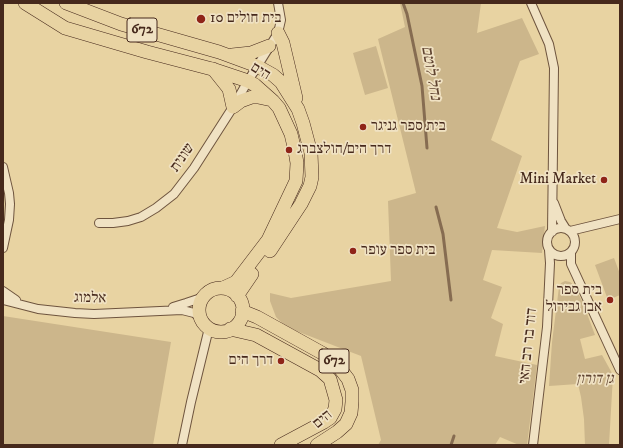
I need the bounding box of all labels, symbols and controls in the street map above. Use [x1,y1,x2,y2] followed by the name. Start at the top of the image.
[210,10,281,28] place label: בית חולים 10
[195,13,207,25] marker: בית חולים 10
[127,18,157,42] road number: 672
[416,44,444,102] water label: נחל לוטם
[247,59,273,85] street label: הים
[371,118,446,136] place label: בית ספר גניגר
[358,122,368,132] marker: בית ספר גניגר
[167,140,199,176] street label: שונית
[297,141,391,159] place label: דרך הים/הולצברג
[284,145,294,155] marker: דרך הים/הולצברג
[520,171,596,189] place label: Mini Market
[599,175,609,185] marker: Mini Market
[361,242,435,260] place label: בית ספר עופר
[348,246,358,256] marker: בית ספר עופר
[545,282,602,317] place label: בית ספר אבן גבירול
[74,290,106,308] street label: אלמוג
[605,295,615,305] marker: בית ספר אבן גבירול
[516,307,542,385] street label: דוד בר רב האי
[319,349,349,373] road number: 672
[229,352,273,370] place label: דרך הים
[276,356,286,366] marker: דרך הים
[576,371,614,389] park label: גן דורון
[310,407,336,433] street label: הים

